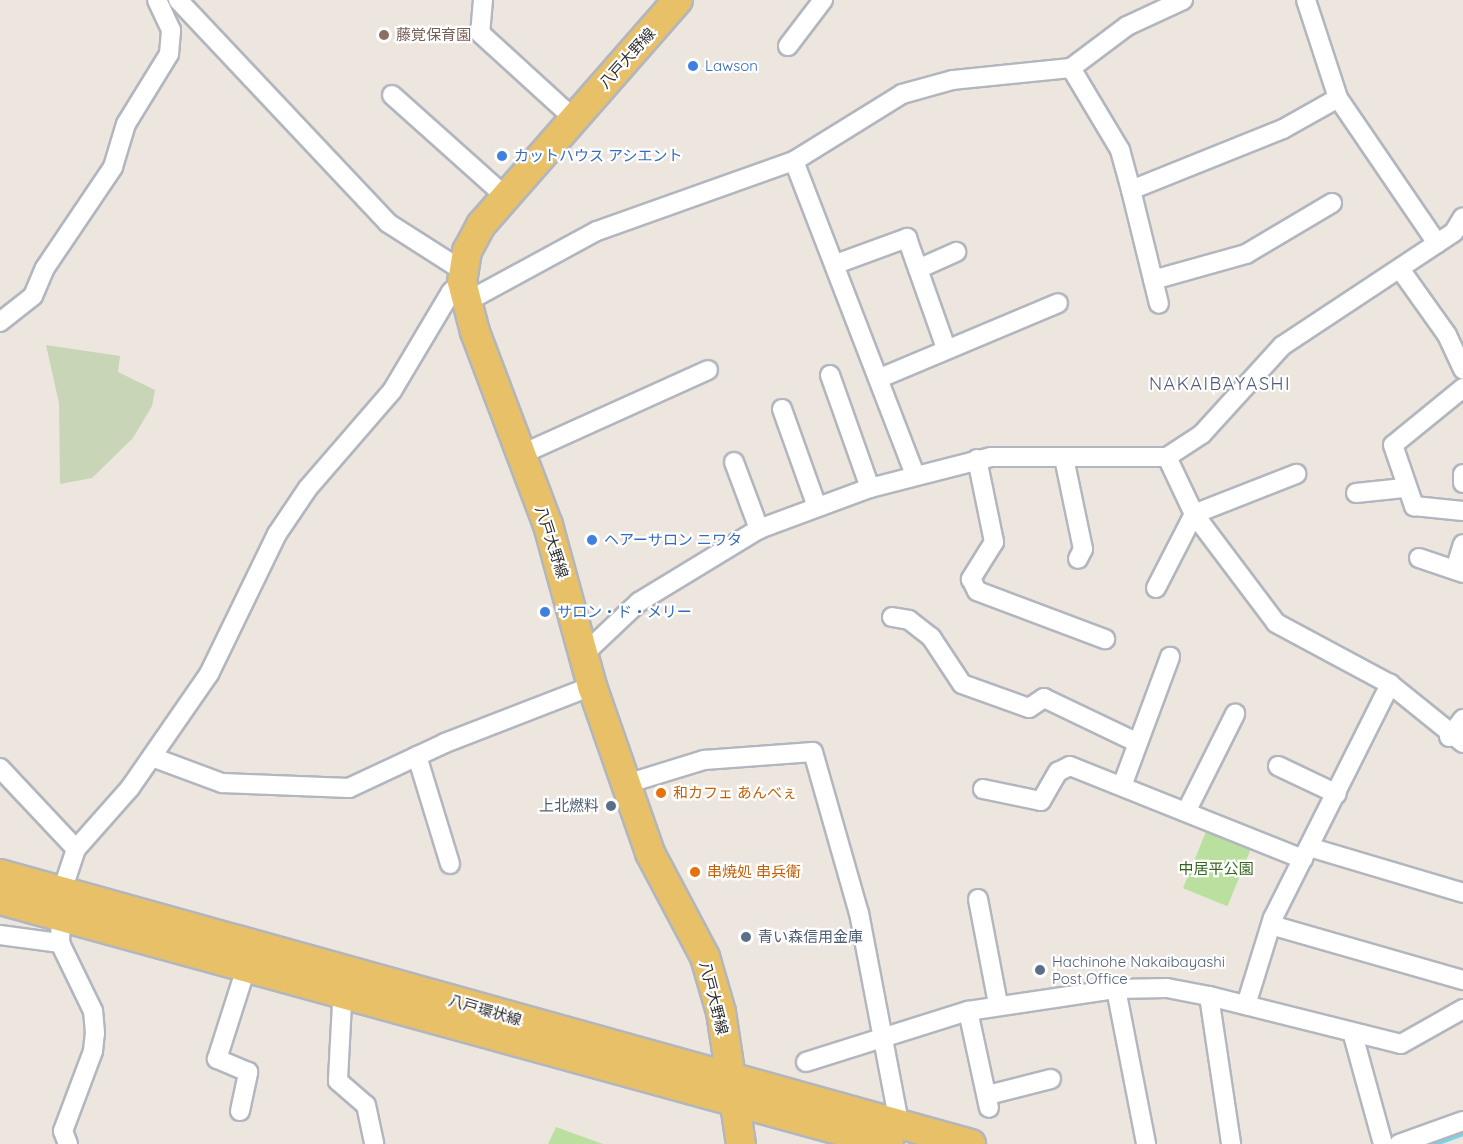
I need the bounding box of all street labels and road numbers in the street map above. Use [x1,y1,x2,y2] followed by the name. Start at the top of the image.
[595,24,659,92] street label: 八戸大野線
[532,504,572,580] street label: 八戸大野線
[696,959,732,1037] street label: 八戸大野線
[446,991,524,1029] street label: 八戸環状線

